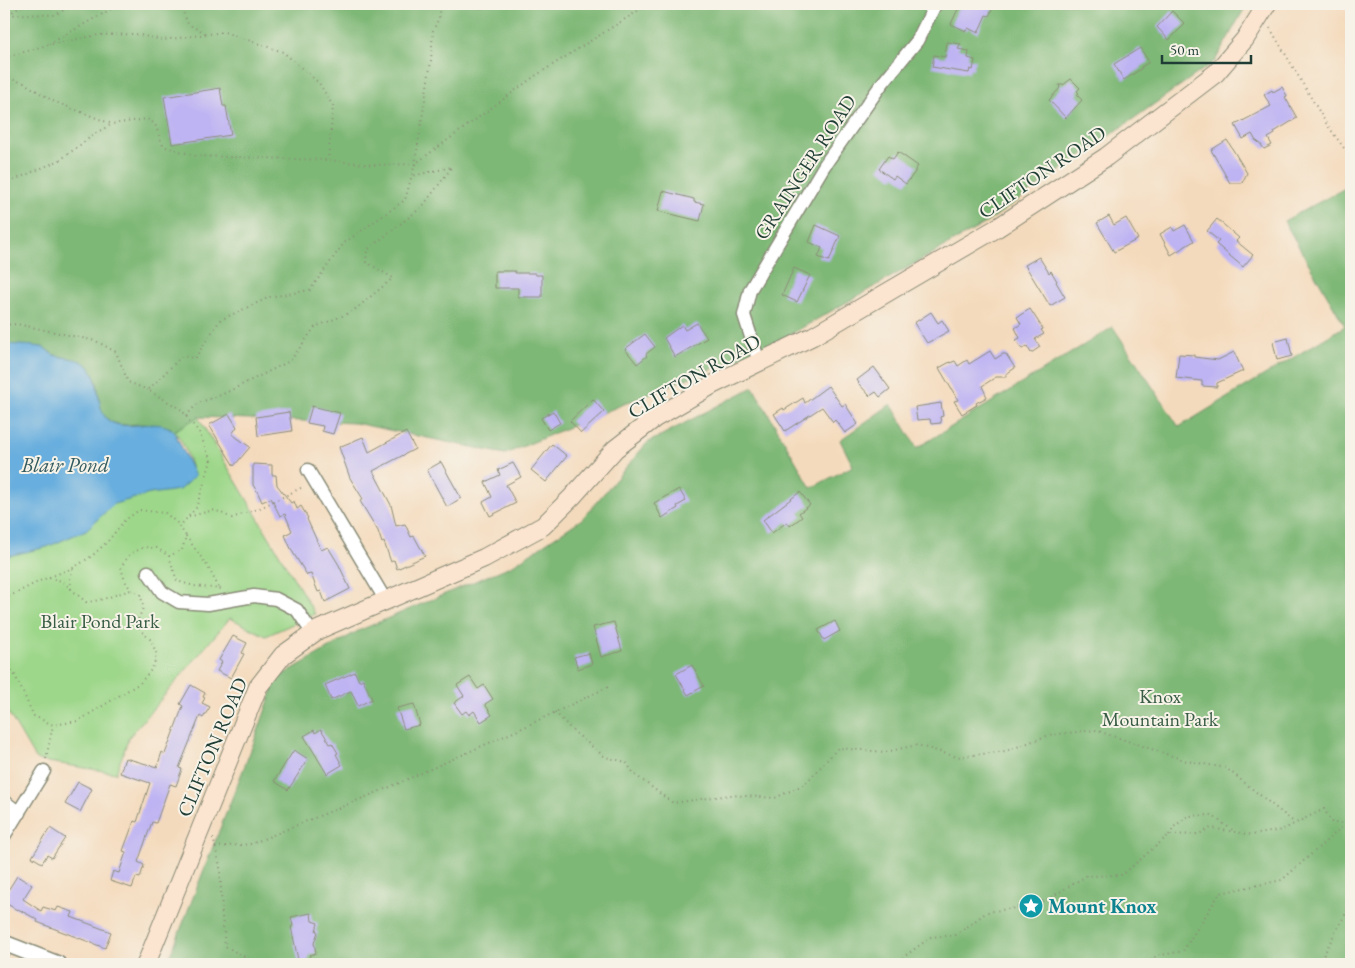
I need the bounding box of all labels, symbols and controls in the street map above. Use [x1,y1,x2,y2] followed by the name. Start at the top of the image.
[1162,32,1251,64] scale bar
[1170,40,1199,59] text: 50 m
[748,89,862,245] street label: GRAINGER ROAD
[973,120,1111,224] street label: CLIFTON ROAD
[623,328,765,424] street label: CLIFTON ROAD
[20,451,109,478] water label: Blair Pond
[41,608,160,634] park label: Blair Pond Park
[171,673,253,821] street label: CLIFTON ROAD
[1102,683,1219,732] park label: Knox Mountain Park
[1018,893,1044,919] place icon: Mount Knox
[1048,893,1156,919] place label: Mount Knox

